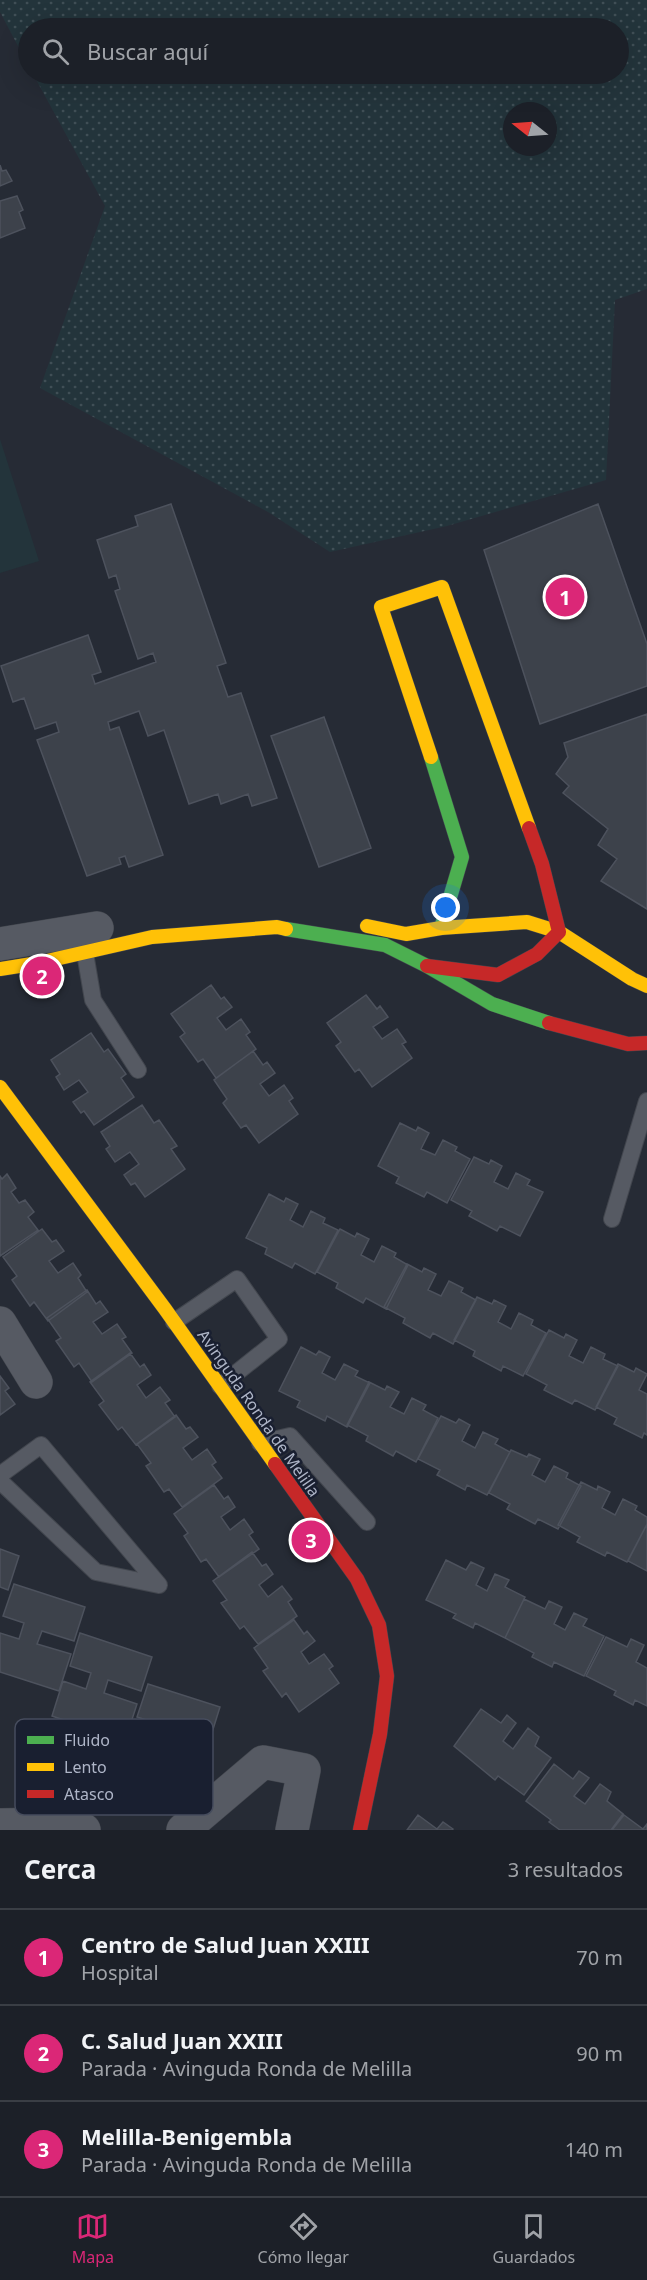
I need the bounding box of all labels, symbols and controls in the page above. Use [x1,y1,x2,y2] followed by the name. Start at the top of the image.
[18,18,629,84] search box
[39,35,72,68] icon: search
[87,36,208,66] text: Buscar aquí
[503,102,557,156] north arrow
[546,574,584,620] pin: 1
[431,893,460,922] your location
[22,954,62,998] pin: 2
[193,1325,325,1501] street label: Avinguda Ronda de Melilla
[292,1518,330,1562] pin: 3
[15,1719,213,1815] legend
[64,1729,110,1751] text: Fluido
[64,1756,107,1778] text: Lento
[64,1783,114,1805] text: Atasco
[24,1851,96,1887] text: Cerca
[508,1856,623,1883] text: 3 resultados
[81,1929,369,1959] text: Centro de Salud Juan XXIII
[38,1944,49,1971] text: 1
[576,1944,623,1971] text: 70 m
[81,1959,159,1986] text: Hospital
[81,2025,283,2055] text: C. Salud Juan XXIII
[38,2040,49,2067] text: 2
[576,2040,623,2067] text: 90 m
[81,2055,412,2082] text: Parada · Avinguda Ronda de Melilla
[81,2121,292,2151] text: Melilla-Benigembla
[38,2136,49,2163] text: 3
[565,2136,623,2163] text: 140 m
[81,2151,412,2178] text: Parada · Avinguda Ronda de Melilla
[72,2210,114,2268] tab: Mapa
[258,2210,349,2268] tab: Cómo llegar
[492,2210,575,2268] tab: Guardados

